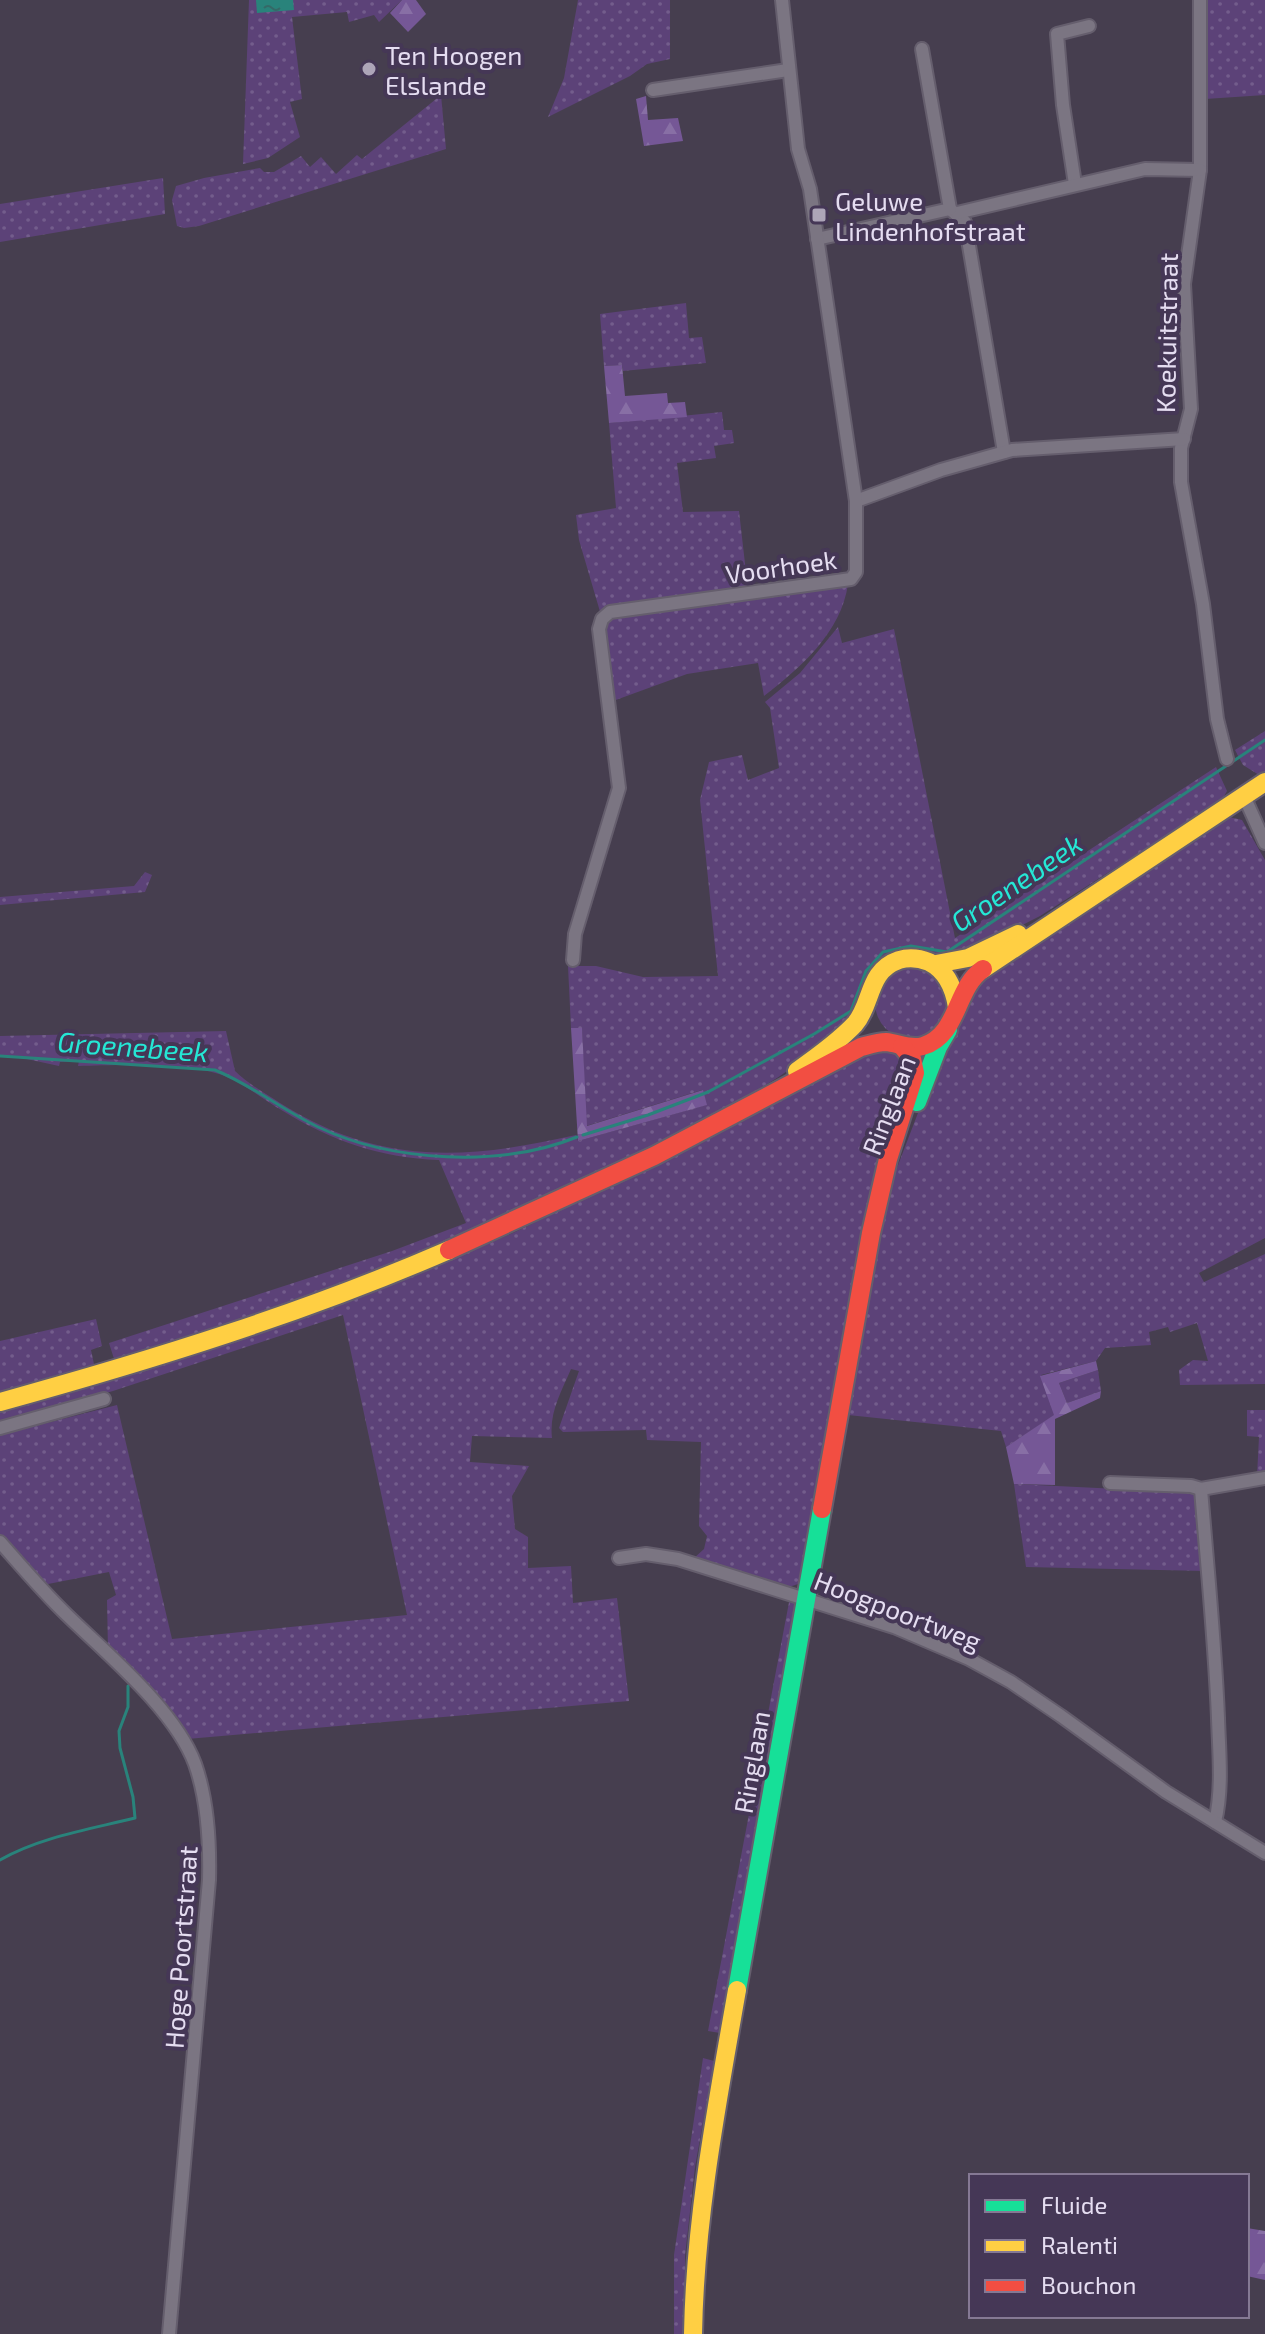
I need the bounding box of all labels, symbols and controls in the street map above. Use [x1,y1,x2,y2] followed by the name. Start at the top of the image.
[385,39,522,100] place label: Ten Hoogen Elslande
[360,60,378,78] marker: Ten Hoogen Elslande
[835,185,1026,246] place label: Geluwe Lindenhofstraat
[810,206,828,224] marker: Geluwe Lindenhofstraat
[1149,253,1183,413] street label: Koekuitstraat
[723,543,839,589] street label: Voorhoek
[944,826,1088,938] water label: Groenebeek
[56,1024,210,1068] water label: Groenebeek
[855,1051,921,1159] street label: Ringlaan
[810,1564,986,1656] street label: Hoogpoortweg
[727,1708,775,1816] street label: Ringlaan
[157,1844,203,2050] street label: Hoge Poortstraat
[969,2174,1249,2318] legend
[1041,2190,1107,2219] text: Fluide
[1041,2230,1118,2259] text: Ralenti
[1041,2270,1136,2299] text: Bouchon

